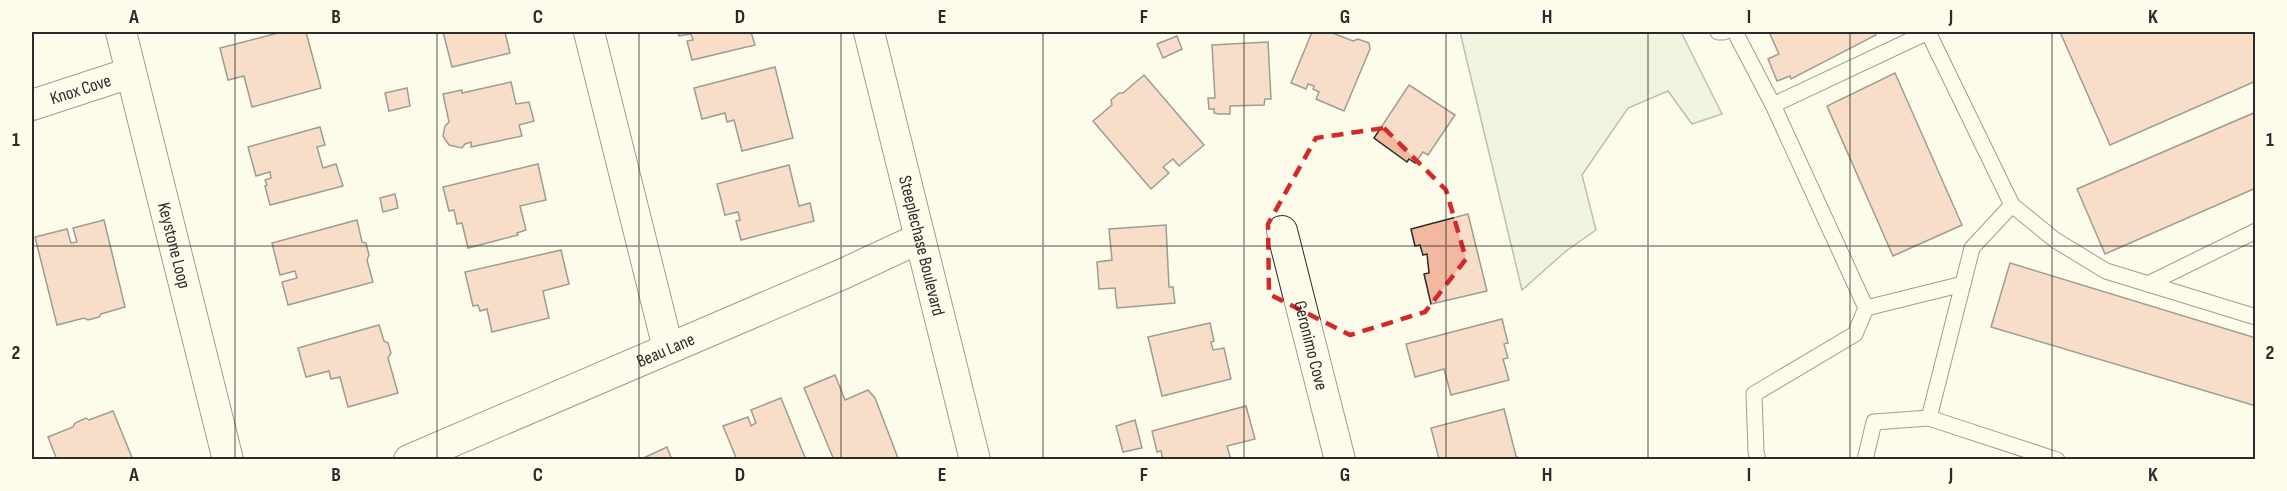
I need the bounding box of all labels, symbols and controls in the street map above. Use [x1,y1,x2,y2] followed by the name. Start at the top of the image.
[128,5,139,29] text: A
[331,5,341,29] text: B
[533,5,543,29] text: C
[735,5,745,29] text: D
[938,5,946,29] text: E
[1140,5,1148,29] text: F
[1340,5,1350,29] text: G
[1542,5,1552,29] text: H
[1747,5,1751,29] text: I
[1948,5,1953,29] text: J
[2148,5,2158,29] text: K
[48,70,114,109] street label: Knox Cove
[12,128,20,152] text: 1
[2266,128,2274,152] text: 1
[894,173,949,318] street label: Steeplechase Boulevard
[153,200,195,291] street label: Keystone Loop
[1289,299,1332,393] street label: Geronimo Cove
[633,329,698,372] street label: Beau Lane
[12,341,20,365] text: 2
[2266,341,2274,365] text: 2
[128,463,139,487] text: A
[331,463,341,487] text: B
[533,463,543,487] text: C
[735,463,745,487] text: D
[938,463,946,487] text: E
[1140,463,1148,487] text: F
[1340,463,1350,487] text: G
[1542,463,1552,487] text: H
[1747,463,1751,487] text: I
[1948,463,1953,487] text: J
[2148,463,2158,487] text: K

